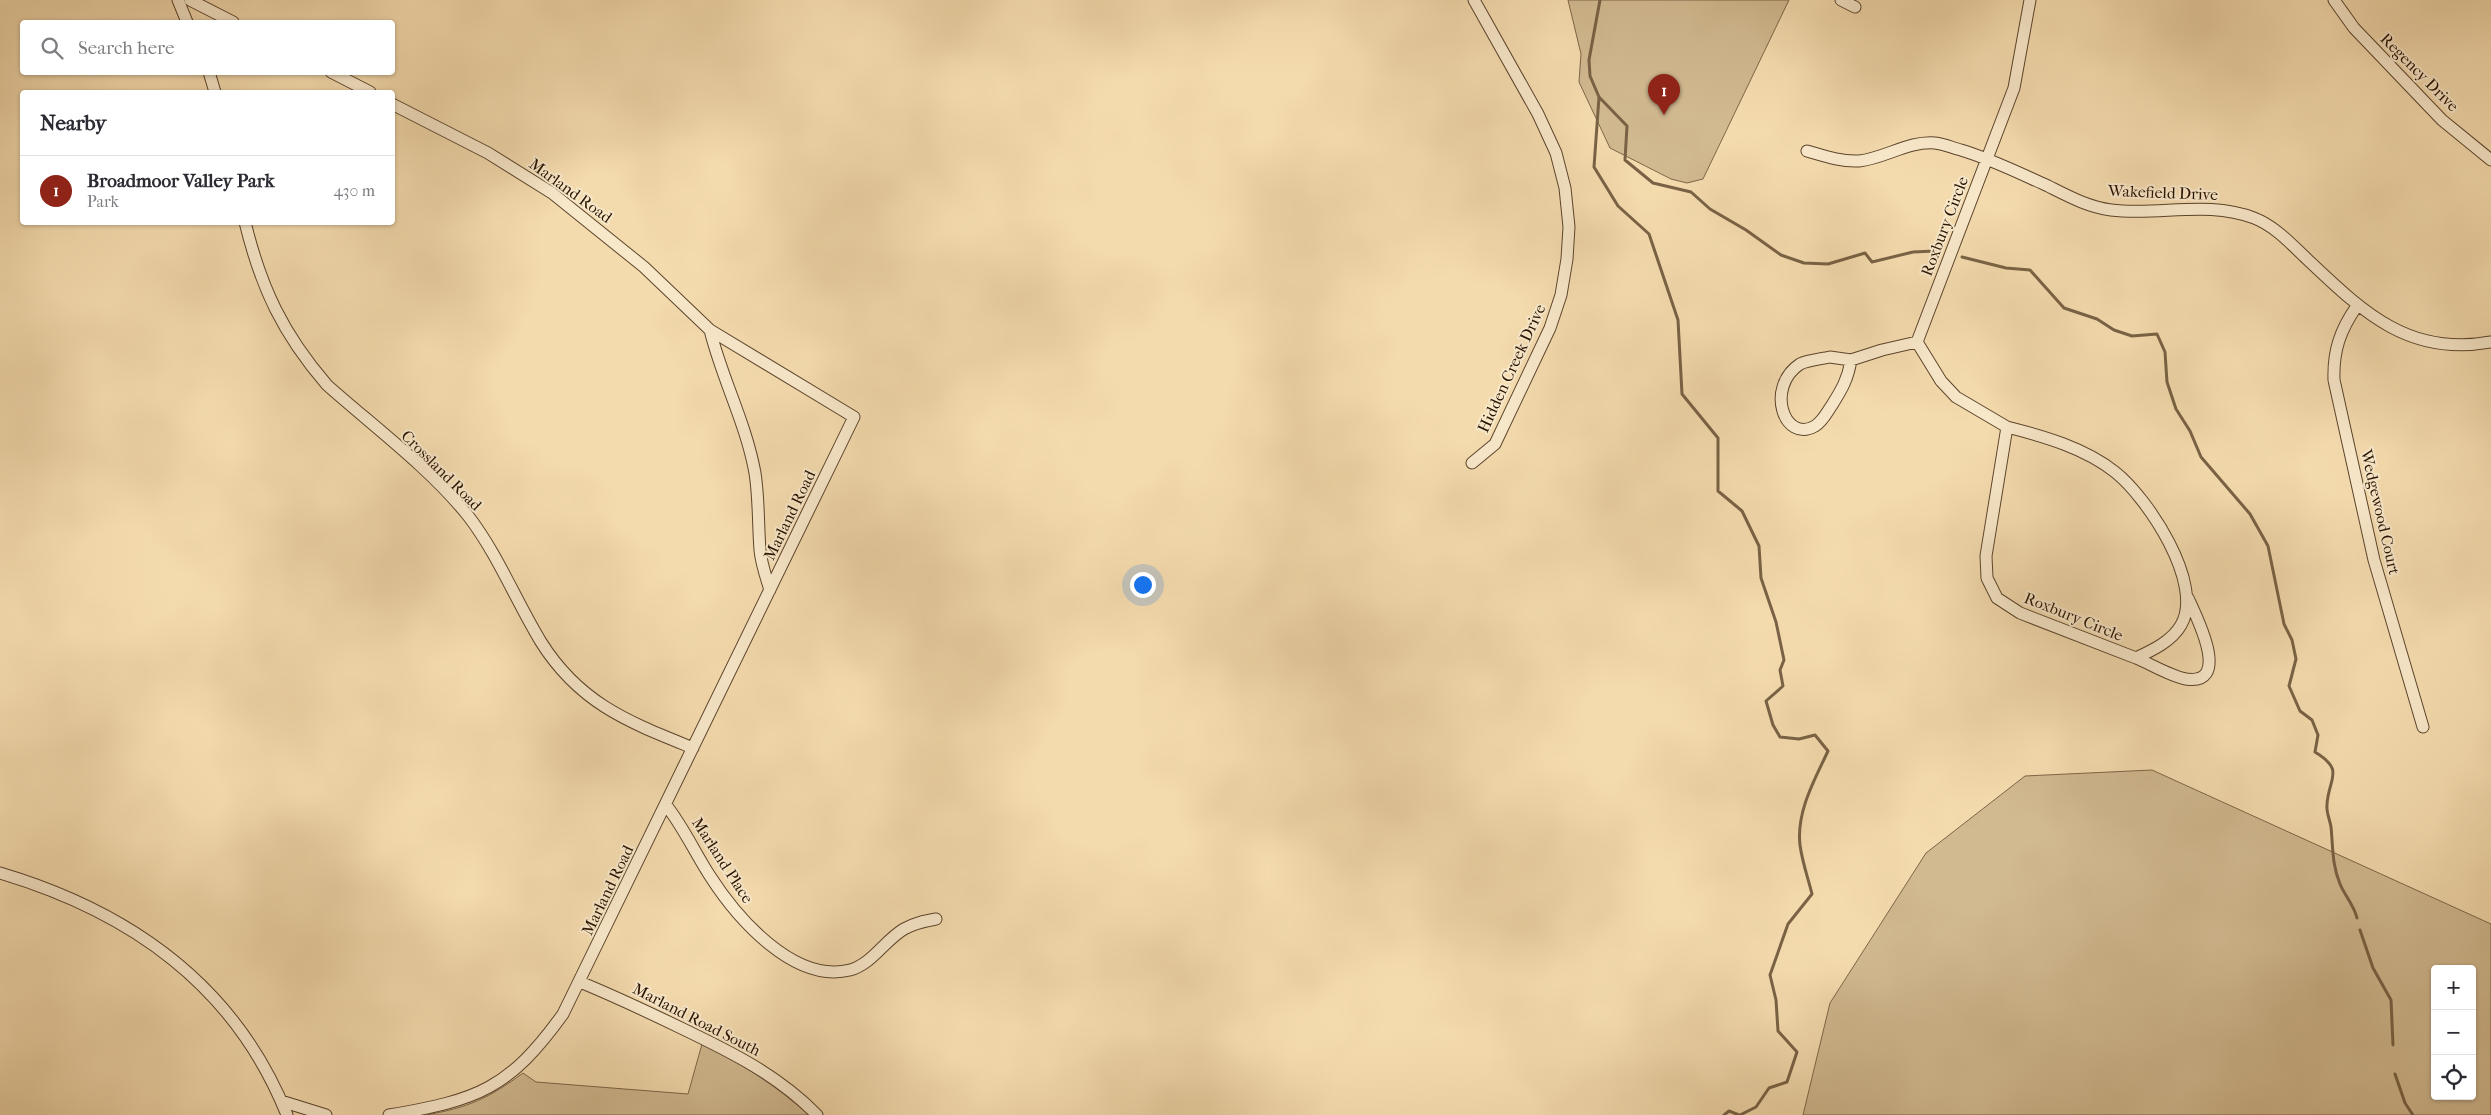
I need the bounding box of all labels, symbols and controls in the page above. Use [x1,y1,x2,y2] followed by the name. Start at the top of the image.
[20,20,395,75] search box
[2377,29,2463,116] street label: Regency Drive
[38,34,66,62] icon: search
[78,37,174,59] text: Search here
[1648,74,1680,115] pin: 1
[40,111,106,135] text: Nearby
[526,154,616,227] street label: Marland Road
[87,170,275,192] text: Broadmoor Valley Park
[1917,174,1972,279] street label: Roxbury Circle
[53,181,59,200] text: 1
[333,181,375,200] text: 430 m
[2107,181,2218,204] street label: Wakefield Drive
[87,192,119,211] text: Park
[1473,301,1550,435] street label: Hidden Creek Drive
[397,426,486,515] street label: Crossland Road
[2357,447,2404,577] street label: Wedgewood Court
[760,467,819,563] street label: Marland Road
[1130,572,1156,598] your location
[2022,588,2126,645] street label: Roxbury Circle
[688,814,757,907] street label: Marland Place
[578,842,637,938] street label: Marland Road
[2431,965,2476,1100] map controls
[2431,965,2476,1010] button: +
[630,979,764,1060] street label: Marland Road South
[2431,1010,2476,1055] button: −
[2431,1055,2476,1100] button: locate

